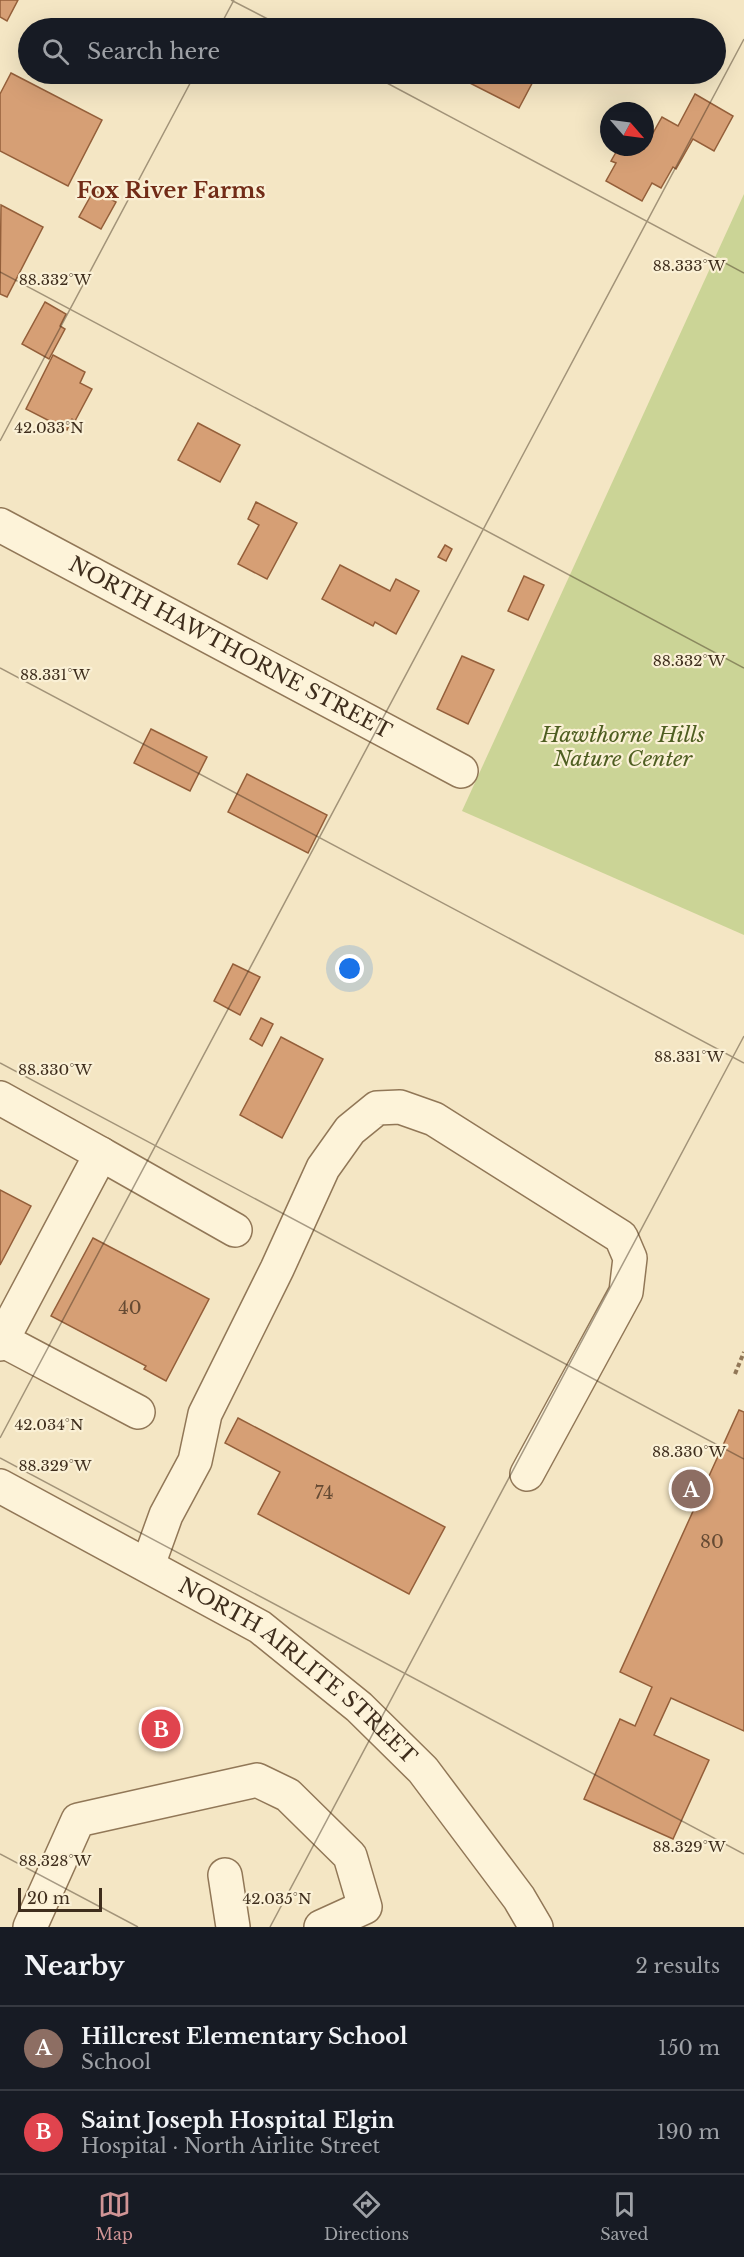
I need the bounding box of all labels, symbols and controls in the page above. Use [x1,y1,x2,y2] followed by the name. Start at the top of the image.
[18,18,726,84] search box
[39,35,72,68] icon: search
[87,38,220,65] text: Search here
[600,102,654,156] north arrow
[76,177,266,204] district label: Fox River Farms
[653,256,726,275] text: 88.333°W
[19,270,92,289] text: 88.332°W
[14,418,84,437] text: 42.033°N
[64,551,396,745] street label: NORTH HAWTHORNE STREET
[653,651,726,670] text: 88.332°W
[20,665,90,684] text: 88.331°W
[540,722,705,772] park label: Hawthorne Hills Nature Center
[335,954,364,983] your location
[654,1047,724,1066] text: 88.331°W
[18,1060,92,1079] text: 88.330°W
[118,1297,142,1319] house number: 40
[15,1415,83,1434] text: 42.034°N
[652,1442,726,1461] text: 88.330°W
[18,1456,92,1475] text: 88.329°W
[672,1466,710,1512] pin: A
[314,1482,334,1504] house number: 74
[700,1531,724,1553] house number: 80
[174,1572,422,1770] street label: NORTH AIRLITE STREET
[142,1706,180,1752] pin: B
[652,1837,726,1856] text: 88.329°W
[19,1851,92,1870] text: 88.328°W
[18,1885,102,1912] scale bar
[27,1888,70,1908] text: 20 m
[243,1889,311,1908] text: 42.035°N
[24,1950,125,1982] text: Nearby
[636,1954,720,1978] text: 2 results
[81,2023,408,2050] text: Hillcrest Elementary School
[35,2036,52,2060] text: A
[658,2036,720,2060] text: 150 m
[81,2050,151,2074] text: School
[81,2107,394,2134] text: Saint Joseph Hospital Elgin
[36,2120,51,2144] text: B
[657,2120,720,2144] text: 190 m
[81,2134,380,2158] text: Hospital · North Airlite Street
[96,2188,133,2244] tab: Map
[324,2188,409,2244] tab: Directions
[600,2188,648,2244] tab: Saved

